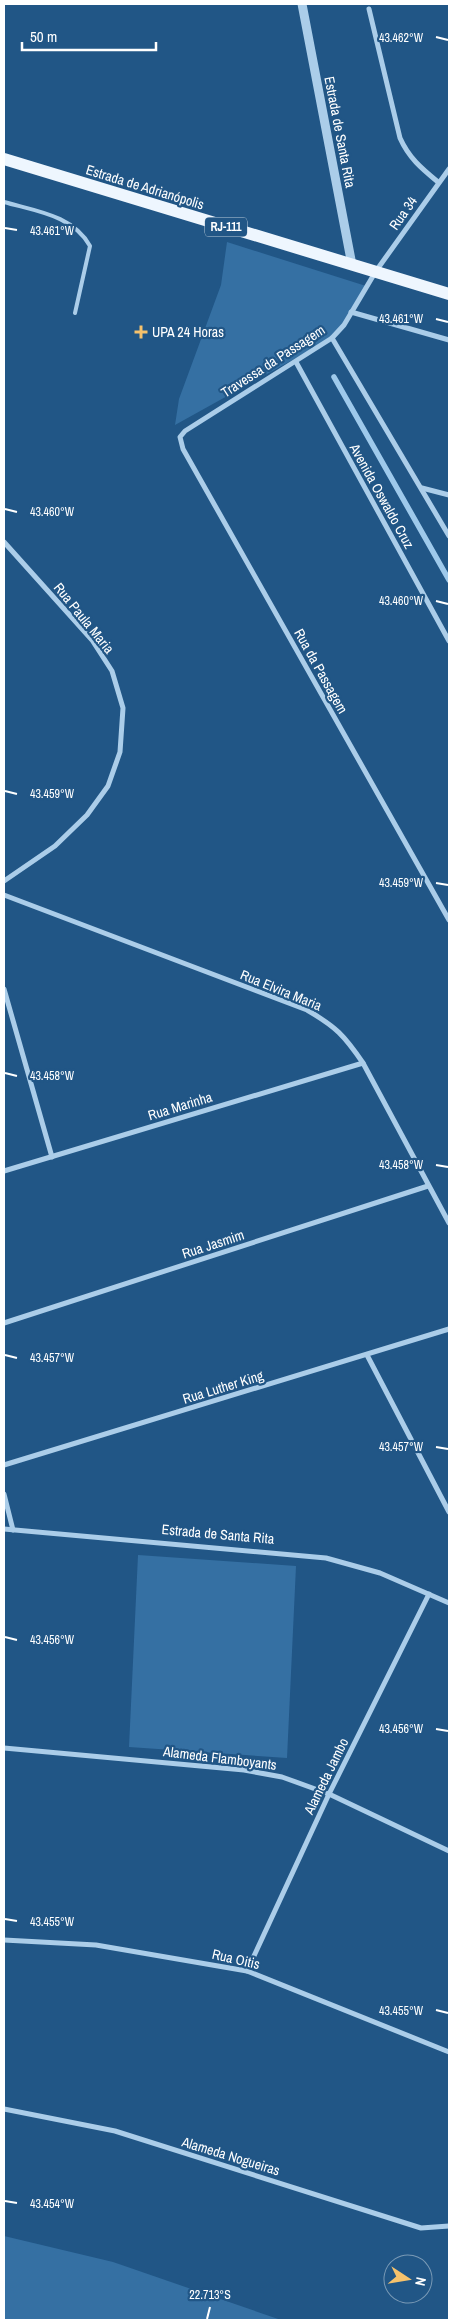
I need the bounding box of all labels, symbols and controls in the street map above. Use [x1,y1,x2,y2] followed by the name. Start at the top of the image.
[22,20,156,52] scale bar
[30,26,57,47] text: 50 m
[379,30,424,46] text: 43.462°W
[320,75,360,190] street label: Estrada de Santa Rita
[84,160,206,214] street label: Estrada de Adrianópolis
[385,192,421,233] street label: Rua 34
[205,218,247,236] road number: RJ-111
[30,223,75,239] text: 43.461°W
[379,311,424,327] text: 43.461°W
[218,321,328,401] street label: Travessa da Passagem
[152,323,224,341] place label: UPA 24 Horas
[134,325,148,339] marker: UPA 24 Horas
[345,440,418,552] street label: Avenida Oswaldo Cruz
[30,504,75,520] text: 43.460°W
[50,579,118,658] street label: Rua Paula Maria
[379,593,424,609] text: 43.460°W
[290,625,352,717] street label: Rua da Passagem
[30,786,75,802] text: 43.459°W
[379,875,424,891] text: 43.459°W
[238,966,325,1015] street label: Rua Elvira Maria
[30,1068,75,1084] text: 43.458°W
[146,1088,215,1124] street label: Rua Marinha
[379,1157,424,1173] text: 43.458°W
[180,1225,246,1263] street label: Rua Jasmim
[30,1350,75,1366] text: 43.457°W
[180,1366,266,1408] street label: Rua Luther King
[379,1439,424,1455] text: 43.457°W
[161,1520,276,1548] street label: Estrada de Santa Rita
[30,1632,75,1648] text: 43.456°W
[379,1721,424,1737] text: 43.456°W
[299,1735,352,1818] street label: Alameda Jambo
[161,1742,278,1774] street label: Alameda Flamboyants
[30,1914,75,1930] text: 43.455°W
[210,1945,262,1973] street label: Rua Oitis
[379,2003,424,2019] text: 43.455°W
[179,2132,282,2180] street label: Alameda Nogueiras
[30,2196,75,2212] text: 43.454°W
[383,2254,433,2304] north arrow
[411,2276,430,2288] text: N
[189,2287,231,2303] text: 22.713°S

